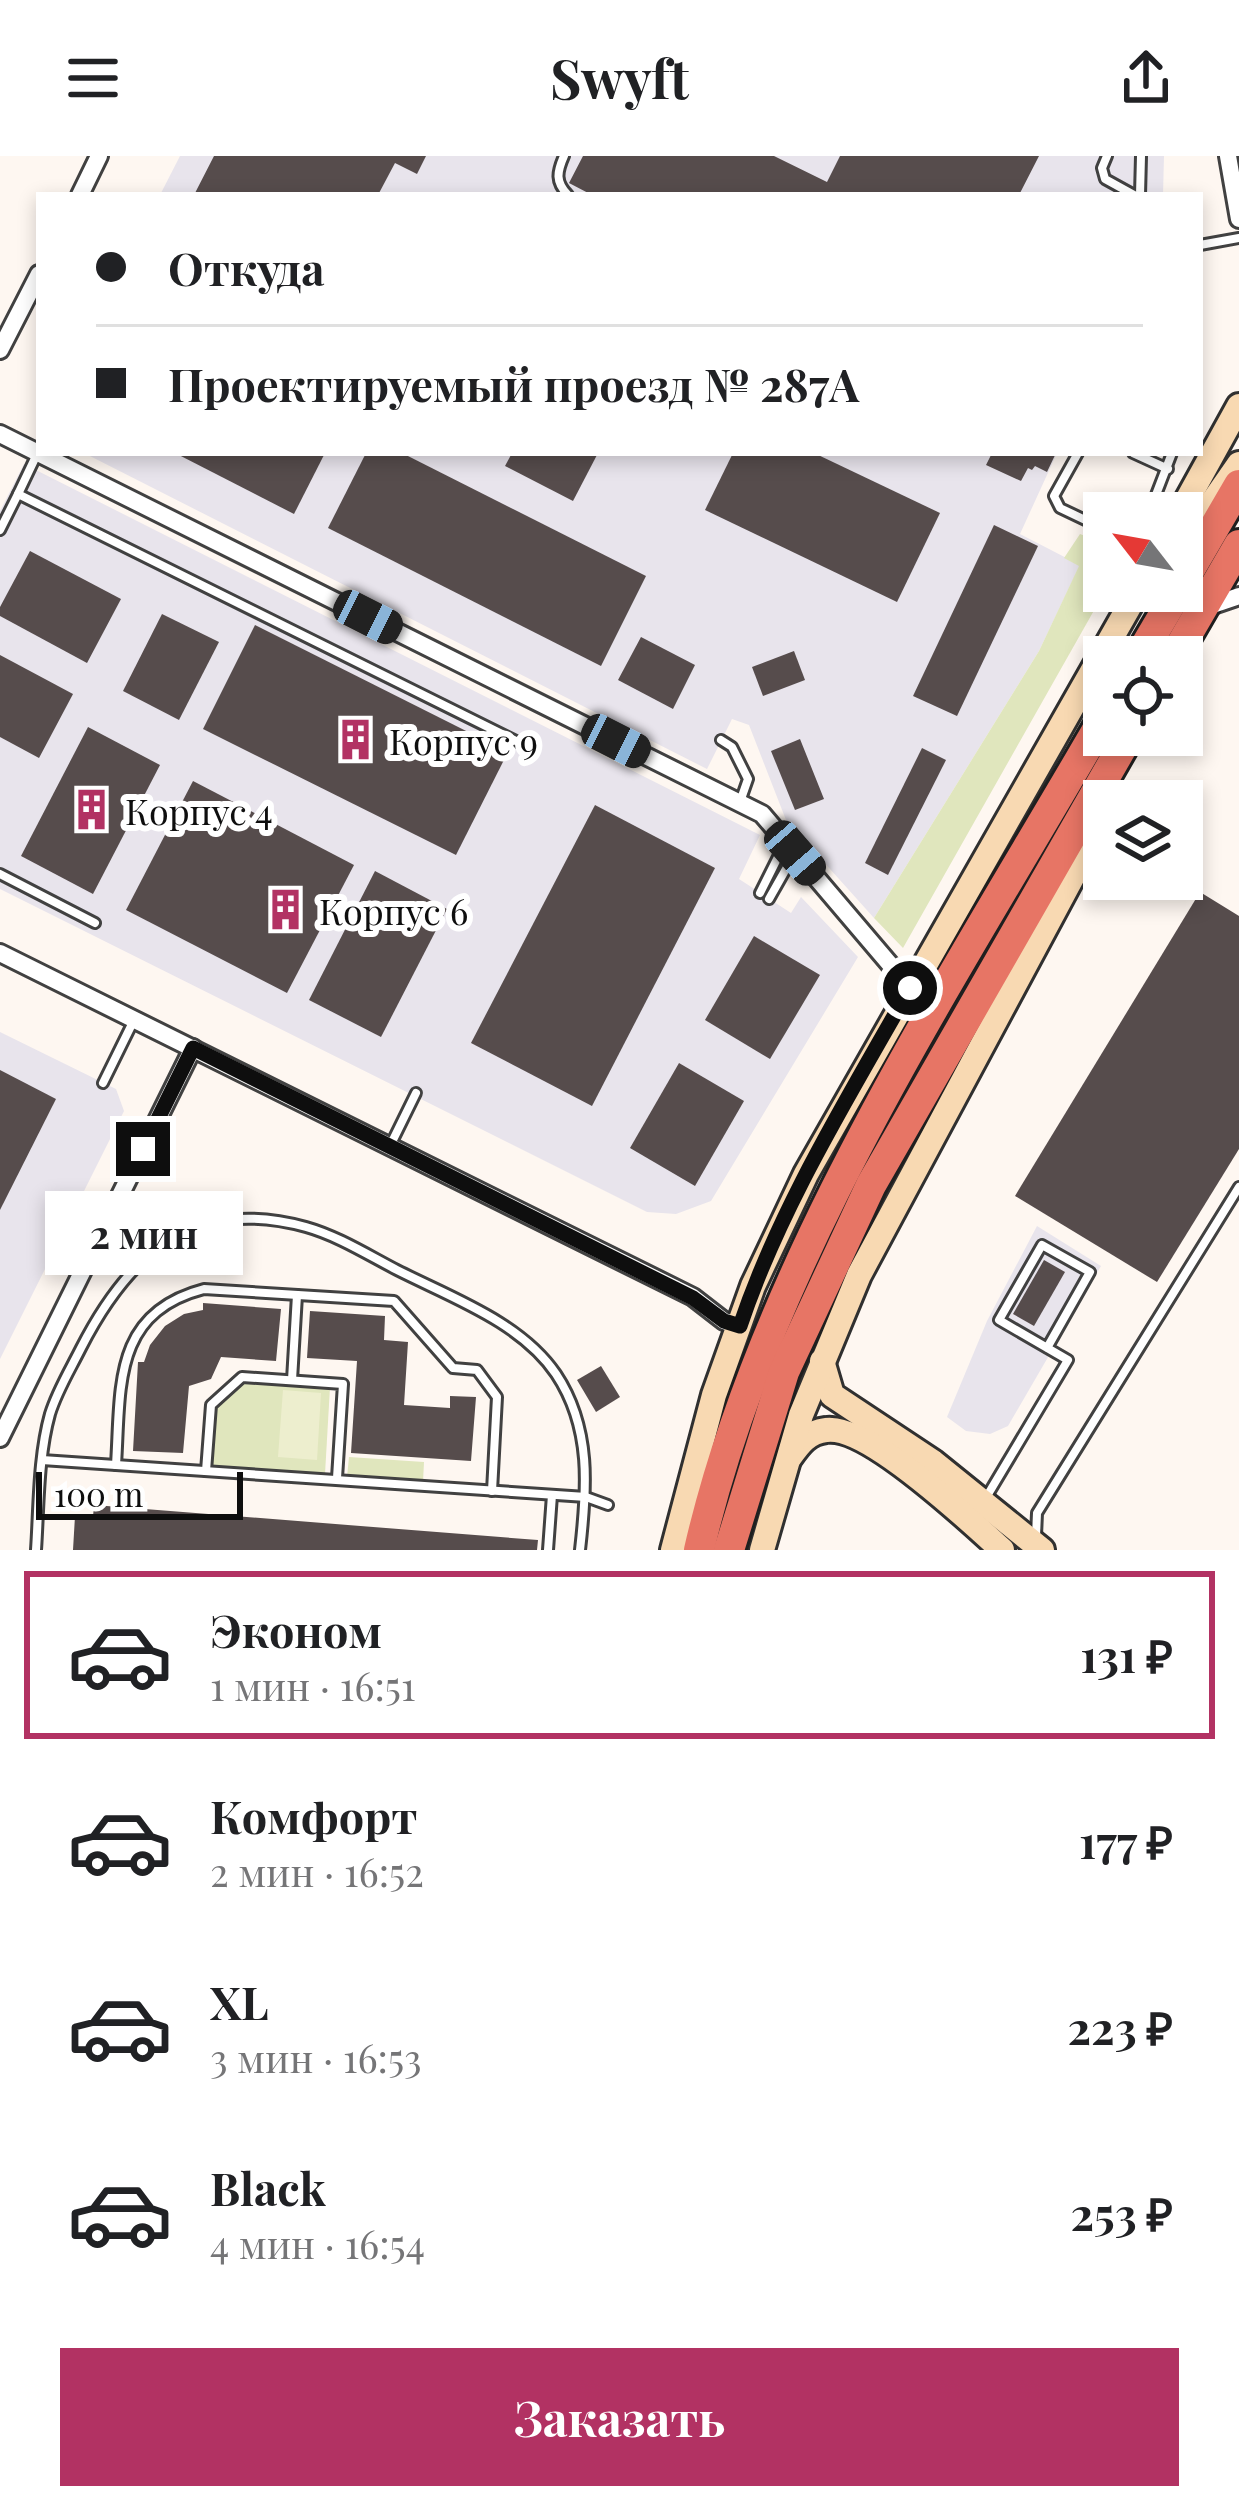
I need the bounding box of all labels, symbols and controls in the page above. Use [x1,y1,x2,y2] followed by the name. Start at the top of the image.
[550,42,689,114] text: Swyft
[60,45,126,111] icon: menu
[1113,45,1179,111] icon: share
[168,237,325,297] text: Откуда
[168,353,859,413] text: Проектируемый проезд № 287А
[1083,492,1203,612] north arrow
[1083,492,1203,900] map controls
[328,585,408,649] car
[1083,636,1203,756] button: locate
[576,709,656,773] car
[389,716,538,764] place label: Корпус 9
[332,717,378,763] building icon: Корпус 9
[1083,780,1203,900] button: layers
[125,786,273,834] place label: Корпус 4
[68,787,114,833] building icon: Корпус 4
[758,814,832,892] car
[319,886,468,934] place label: Корпус 6
[262,887,308,933] building icon: Корпус 6
[883,961,937,1015] route start
[116,1122,170,1176] route end
[44,1191,242,1275] callout: 2 мин
[90,1207,198,1259] text: 2 мин
[36,1466,243,1519] scale bar
[54,1471,143,1515] text: 100 m
[210,1599,382,1659] text: Эконом
[66,1601,174,1709] icon: car
[1080,1624,1173,1684] text: 131 ₽
[210,1659,415,1711] text: 1 мин · 16:51
[210,1785,417,1845] text: Комфорт
[66,1787,174,1895] icon: car
[1079,1810,1173,1870] text: 177 ₽
[210,1845,424,1897] text: 2 мин · 16:52
[210,1971,269,2031] text: XL
[66,1973,174,2081] icon: car
[1068,1996,1173,2056] text: 223 ₽
[210,2031,422,2083] text: 3 мин · 16:53
[210,2157,326,2217] text: Black
[66,2159,174,2267] icon: car
[1070,2182,1173,2242] text: 253 ₽
[210,2217,425,2269] text: 4 мин · 16:54
[60,2348,1179,2486] button: Заказать

